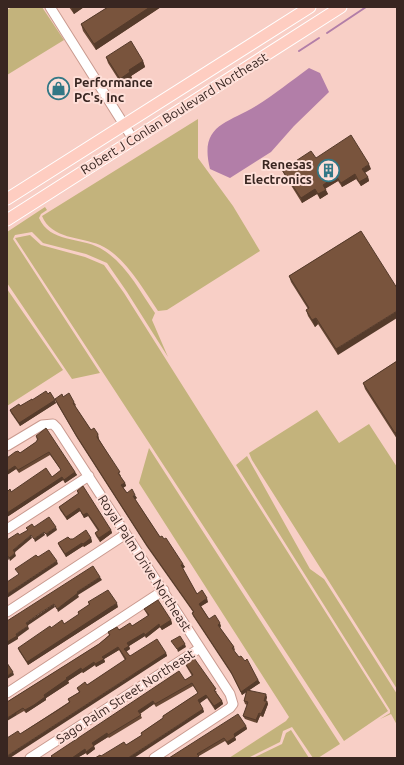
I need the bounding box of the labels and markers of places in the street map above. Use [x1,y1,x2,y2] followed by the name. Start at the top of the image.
[74,75,153,104] place label: Performance PC's, Inc
[46,76,72,102] shop icon: Performance PC's, Inc
[244,157,312,186] place label: Renesas Electronics
[315,158,341,184] building icon: Renesas Electronics

